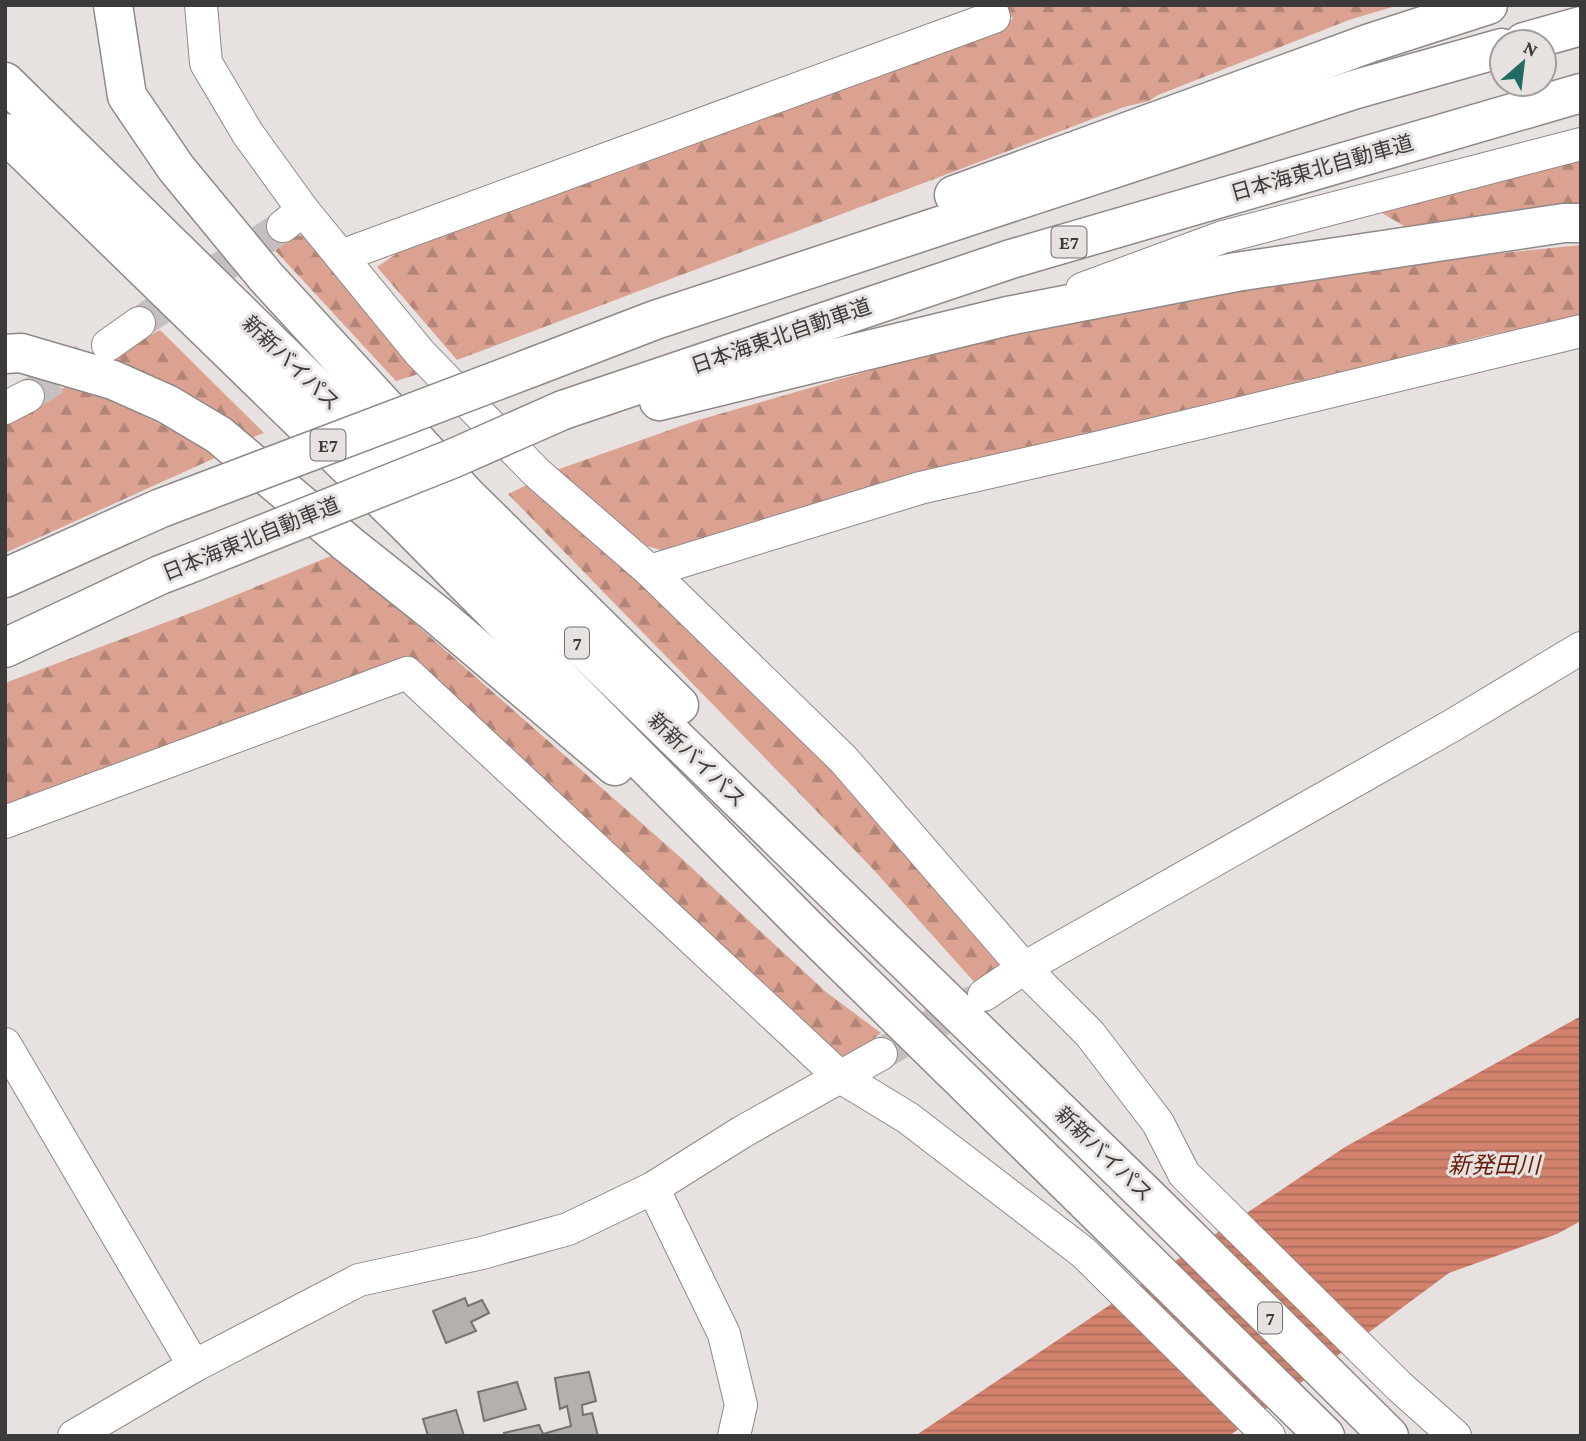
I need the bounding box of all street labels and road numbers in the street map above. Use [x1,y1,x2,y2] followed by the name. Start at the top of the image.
[1228,130,1416,206] street label: 日本海東北自動車道
[1052,226,1086,258] road number: E7
[688,294,874,378] street label: 日本海東北自動車道
[237,311,345,415] street label: 新新バイパス
[310,430,346,460] road number: E7
[159,492,343,586] street label: 日本海東北自動車道
[565,628,589,658] road number: 7
[643,708,751,812] street label: 新新バイパス
[1050,1102,1158,1206] street label: 新新バイパス
[1258,1302,1282,1334] road number: 7

